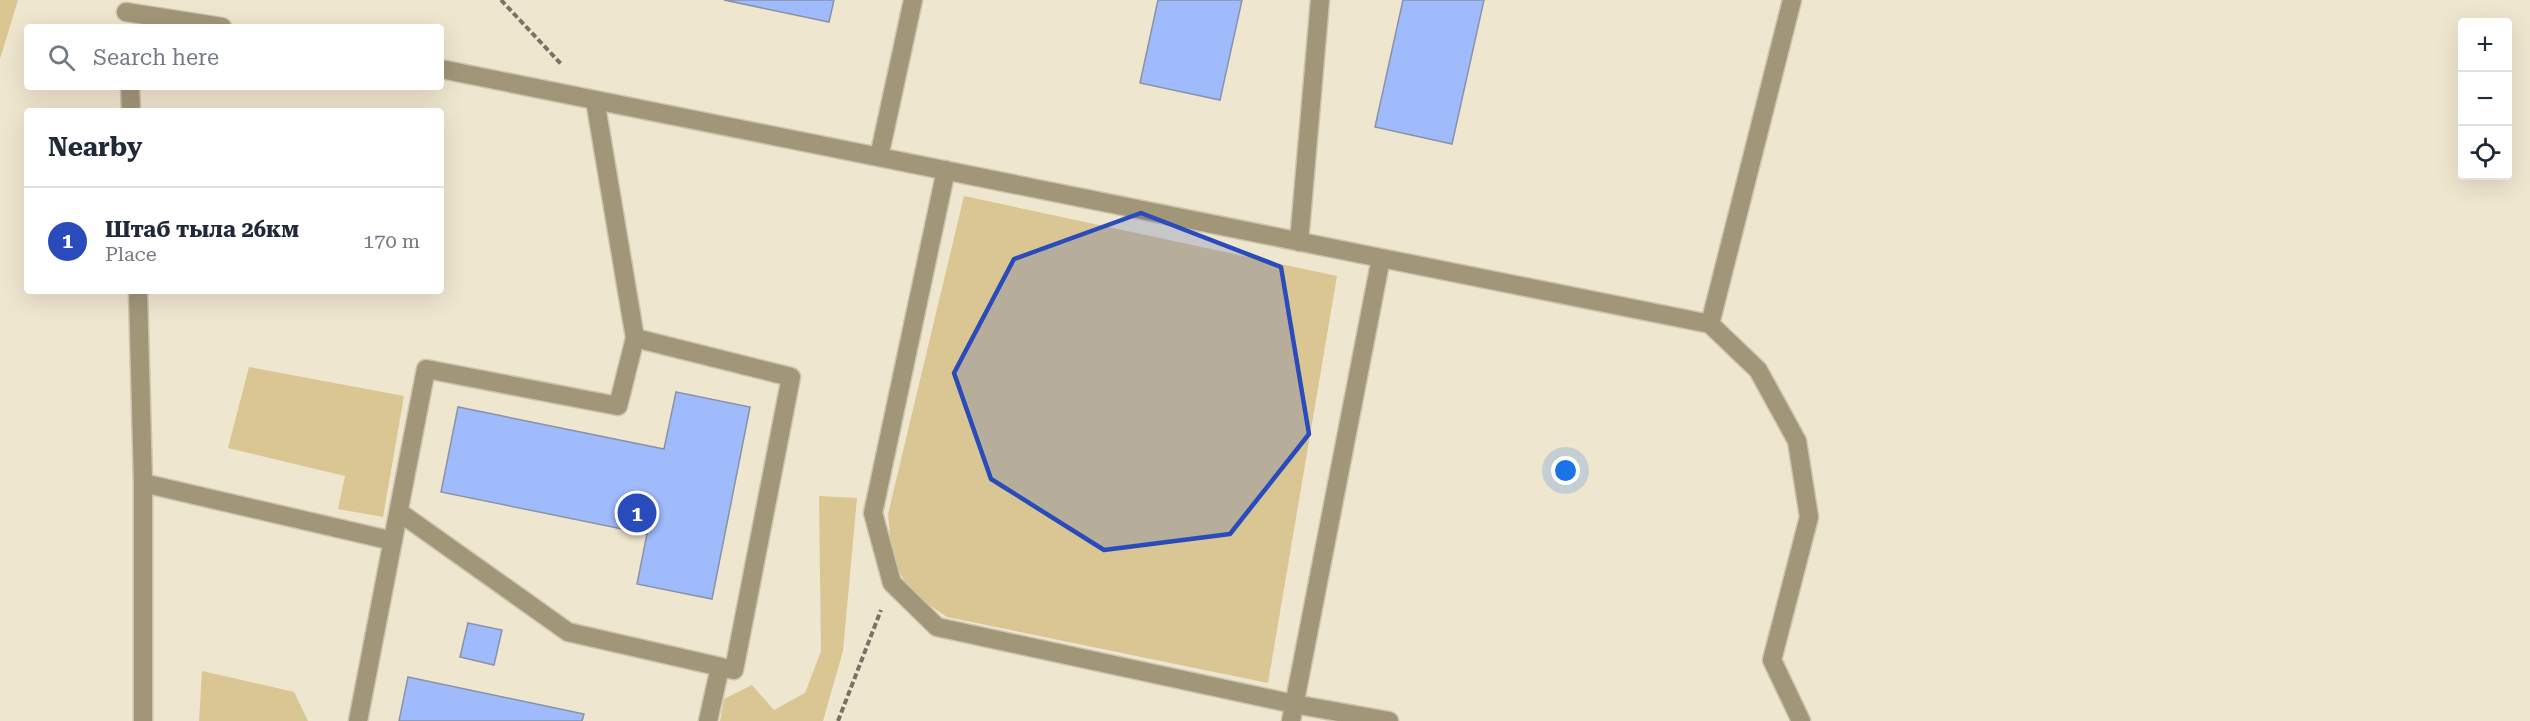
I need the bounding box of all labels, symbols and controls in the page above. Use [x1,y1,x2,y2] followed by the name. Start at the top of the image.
[2458,18,2512,180] map controls
[2458,18,2512,72] button: +
[24,24,444,90] search box
[45,41,78,74] icon: search
[93,45,219,70] text: Search here
[2458,72,2512,126] button: −
[2458,126,2512,180] button: locate
[48,132,142,162] text: Nearby
[105,217,299,242] text: Штаб тыла 26км
[62,229,73,253] text: 1
[363,229,420,253] text: 170 m
[105,242,157,266] text: Place
[1551,456,1580,485] your location
[618,490,656,536] pin: 1

